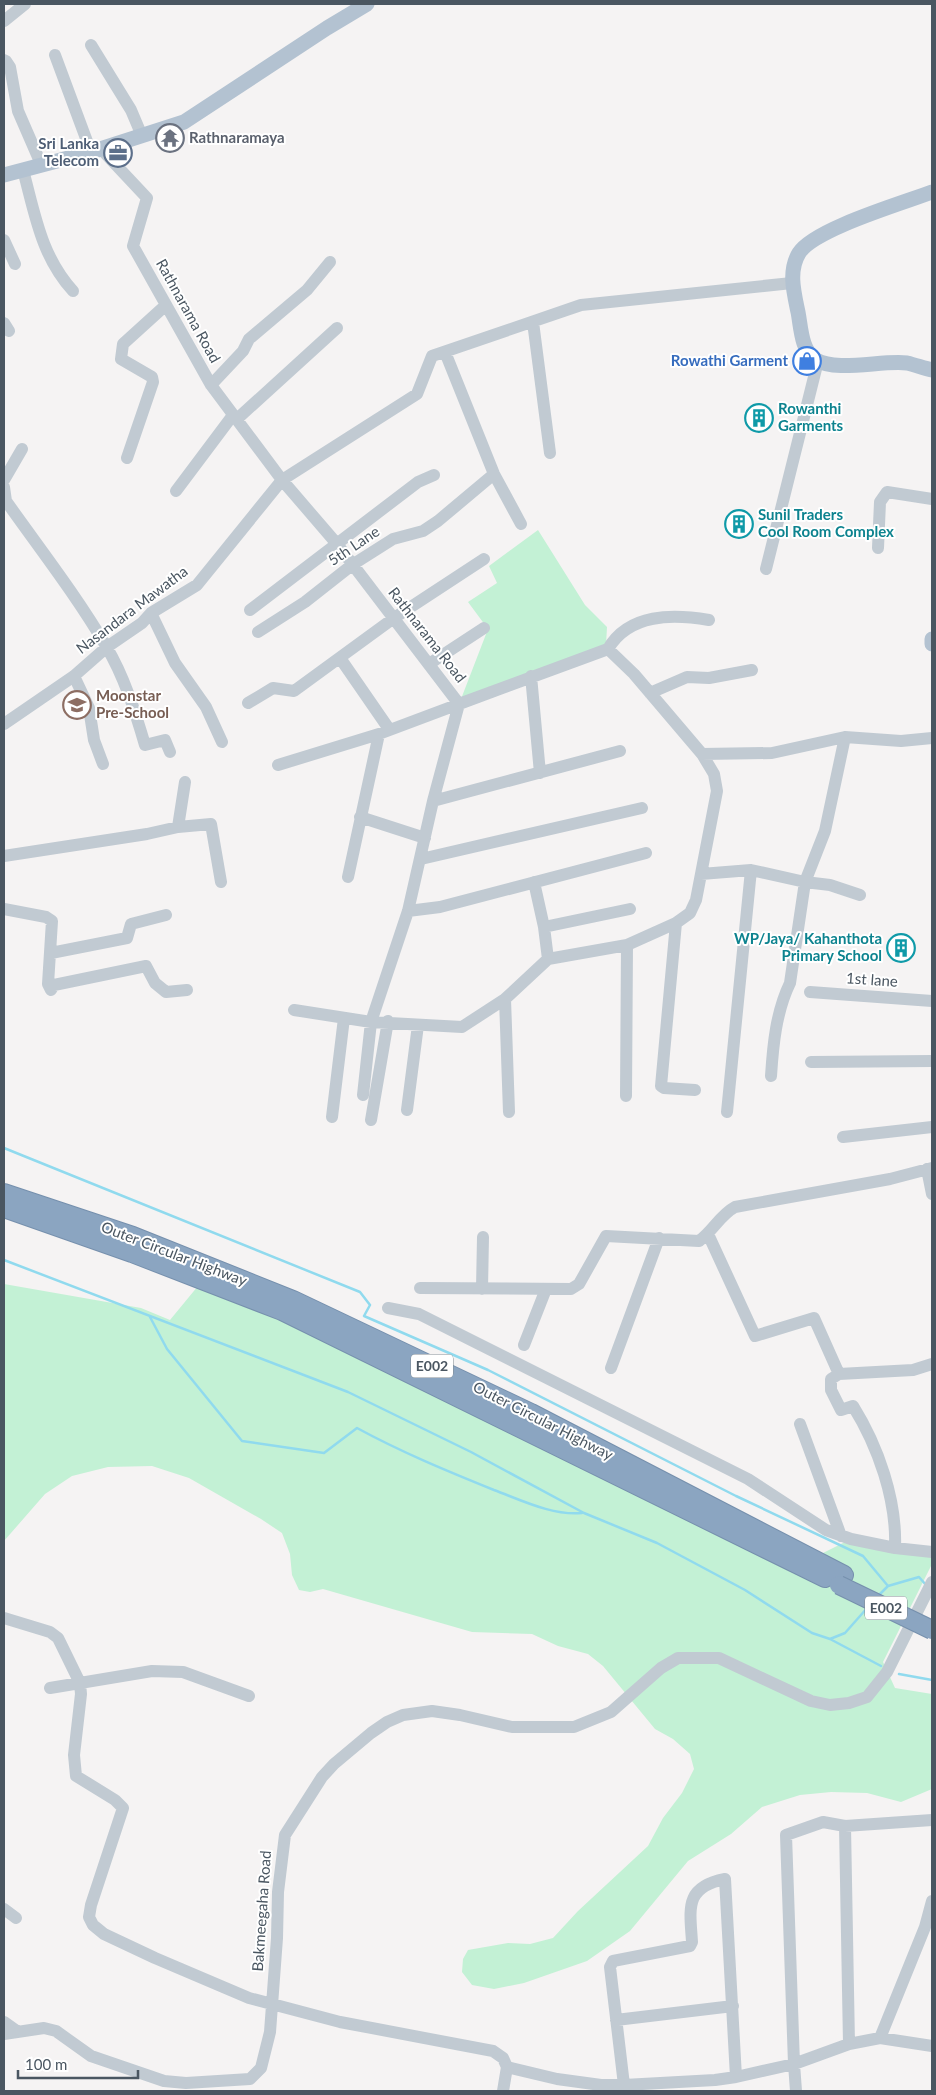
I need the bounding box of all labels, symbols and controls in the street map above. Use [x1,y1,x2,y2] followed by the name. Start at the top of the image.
[155,123,185,153] temple icon: Rathnaramaya
[189,128,285,146] place label: Rathnaramaya
[38,134,99,169] place label: Sri Lanka Telecom
[103,138,133,168] office icon: Sri Lanka Telecom
[153,255,225,366] street label: Rathnarama Road
[792,346,822,376] shop icon: Rowathi Garment
[671,351,788,369] place label: Rowathi Garment
[778,399,844,434] place label: Rowanthi Garments
[744,403,774,433] building icon: Rowanthi Garments
[758,505,894,540] place label: Sunil Traders Cool Room Complex
[724,509,754,539] building icon: Sunil Traders Cool Room Complex
[324,522,382,569] street label: 5th Lane
[72,561,191,657] street label: Nasandara Mawatha
[385,583,471,686] street label: Rathnarama Road
[96,686,169,721] place label: Moonstar Pre-School
[62,690,92,720] school or university icon: Moonstar Pre-School
[734,929,882,964] place label: WP/Jaya/ Kahanthota Primary School
[886,933,916,963] building icon: WP/Jaya/ Kahanthota Primary School
[846,968,899,990] street label: 1st lane
[99,1217,250,1289] street label: Outer Circular Highway
[411,1354,453,1378] road number: E002
[471,1377,617,1463] street label: Outer Circular Highway
[865,1596,907,1620] road number: E002
[248,1850,274,1972] street label: Bakmeegaha Road
[18,2048,138,2080] scale bar
[25,2055,67,2073] text: 100 m

